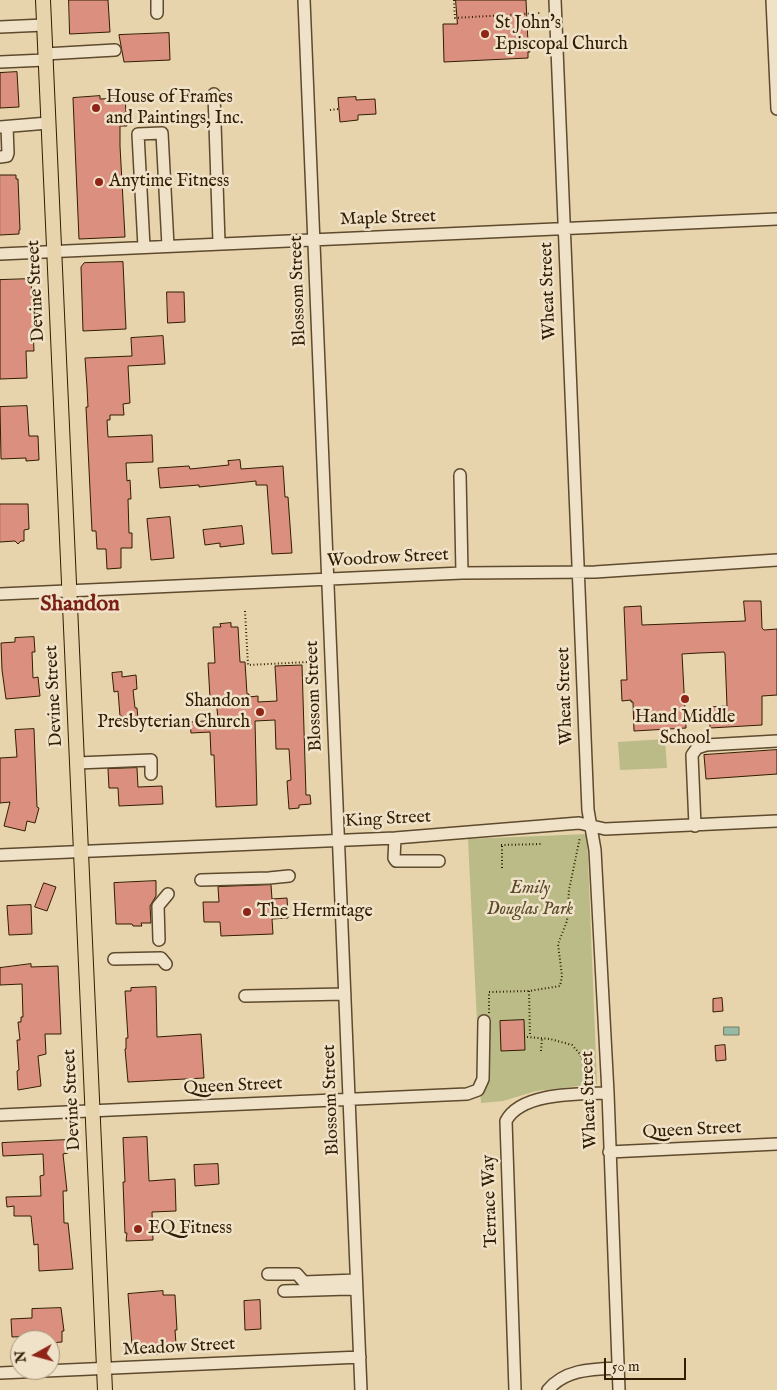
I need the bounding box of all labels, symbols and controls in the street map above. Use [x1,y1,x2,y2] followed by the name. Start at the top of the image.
[495,13,628,56] place label: St John's Episcopal Church
[479,28,491,40] marker: St John's Episcopal Church
[106,87,244,130] place label: House of Frames and Paintings, Inc.
[90,102,102,114] marker: House of Frames and Paintings, Inc.
[109,171,229,193] place label: Anytime Fitness
[93,176,105,188] marker: Anytime Fitness
[340,207,436,231] street label: Maple Street
[286,235,312,347] street label: Blossom Street
[24,239,50,343] street label: Devine Street
[536,241,562,341] street label: Wheat Street
[327,545,449,573] street label: Woodrow Street
[40,592,120,618] district label: Shandon
[302,640,328,752] street label: Blossom Street
[42,644,68,748] street label: Devine Street
[553,646,579,746] street label: Wheat Street
[97,691,250,734] place label: Shandon Presbyterian Church
[679,693,691,705] marker: Hand Middle School
[254,706,266,718] marker: Shandon Presbyterian Church
[635,707,735,750] place label: Hand Middle School
[345,807,431,833] street label: King Street
[487,878,573,921] park label: Emily Douglas Park
[257,901,373,923] place label: The Hermitage
[241,906,253,918] marker: The Hermitage
[319,1044,345,1156] street label: Blossom Street
[60,1048,86,1152] street label: Devine Street
[577,1050,603,1150] street label: Wheat Street
[183,1074,283,1100] street label: Queen Street
[642,1118,742,1144] street label: Queen Street
[479,1154,503,1248] street label: Terrace Way
[148,1218,232,1240] place label: EQ Fitness
[132,1223,144,1235] marker: EQ Fitness
[10,1330,60,1380] north arrow
[122,1334,236,1362] street label: Meadow Street
[607,1348,690,1380] scale bar
[11,1350,31,1364] text: N
[612,1357,640,1376] text: 50 m

